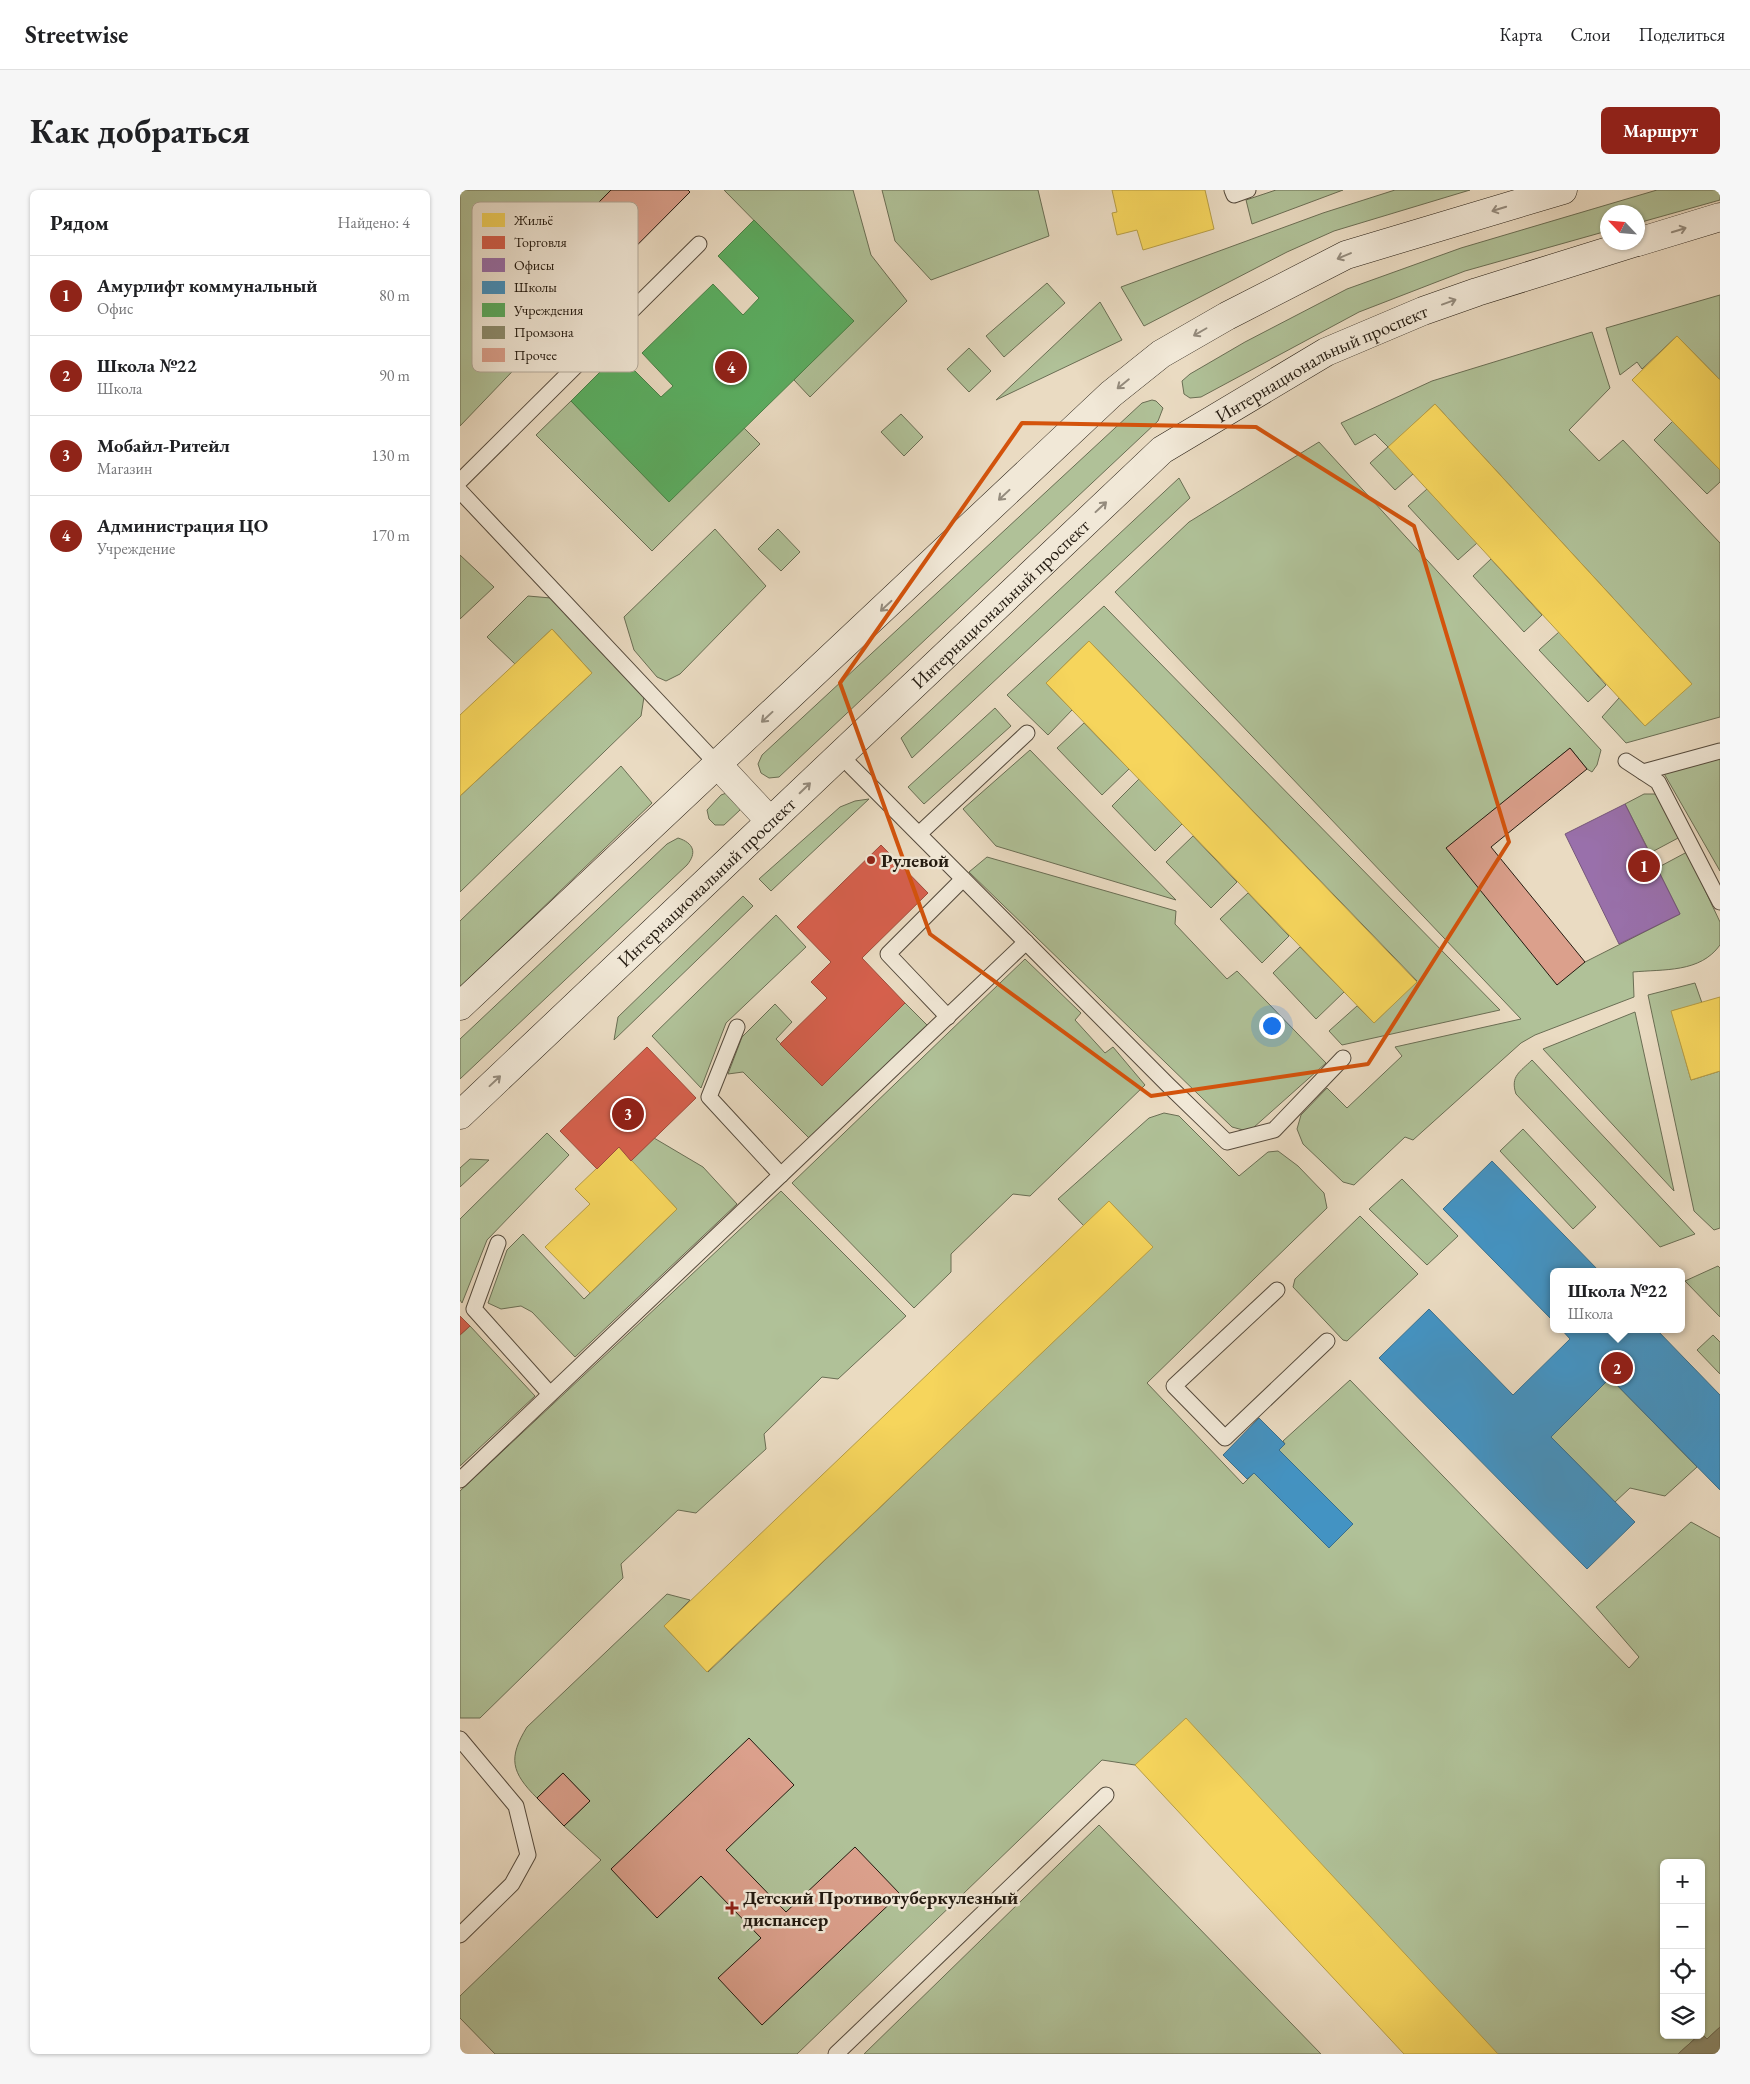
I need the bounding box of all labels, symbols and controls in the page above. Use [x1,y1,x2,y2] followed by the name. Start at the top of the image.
[25,19,128,50] text: Streetwise
[1500,23,1543,46] text: Карта
[1571,23,1610,46] text: Слои
[1638,23,1725,46] text: Поделиться
[1601,107,1720,154] button: Маршрут
[30,108,250,153] text: Как добраться
[472,202,638,372] legend
[1492,204,1508,214] one-way arrow
[1600,205,1645,250] north arrow
[50,209,109,236] text: Рядом
[513,211,554,229] text: Жильё
[338,212,410,233] text: Найдено: 4
[1670,224,1686,234] one-way arrow
[514,233,567,251] text: Торговля
[1337,252,1352,262] one-way arrow
[514,256,555,274] text: Офисы
[97,273,318,298] text: Амурлифт коммунальный
[514,278,557,296] text: Школы
[62,285,70,306] text: 1
[379,285,410,306] text: 80 m
[1441,297,1456,306] one-way arrow
[97,298,134,319] text: Офис
[1210,298,1431,428] street label: Интернациональный проспект
[513,301,583,319] text: Учреждения
[514,323,574,341] text: Промзона
[1194,327,1208,337] one-way arrow
[514,346,557,364] text: Прочее
[715,348,747,386] pin: 4
[97,353,197,378] text: Школа №22
[62,365,70,386] text: 2
[379,365,410,386] text: 90 m
[97,378,142,399] text: Школа
[1117,379,1130,390] one-way arrow
[97,433,230,458] text: Мобайл-Ритейл
[62,445,70,466] text: 3
[371,445,410,466] text: 130 m
[97,458,152,479] text: Магазин
[998,489,1010,501] one-way arrow
[1095,501,1108,513] one-way arrow
[97,513,268,538] text: Администрация ЦО
[906,513,1095,694] street label: Интернациональный проспект
[62,525,70,546] text: 4
[371,525,410,546] text: 170 m
[97,538,175,559] text: Учреждение
[879,600,892,612] one-way arrow
[761,711,774,723] one-way arrow
[799,782,812,794] one-way arrow
[612,791,801,972] street label: Интернациональный проспект
[1628,847,1660,885] pin: 1
[881,848,949,873] place label: Рулевой
[865,854,877,866] marker: Рулевой
[1259,1013,1285,1039] your location
[489,1075,502,1087] one-way arrow
[612,1095,644,1133] pin: 3
[1550,1268,1685,1333] popup
[1568,1278,1667,1303] text: Школа №22
[1568,1303,1613,1324] text: Школа
[1601,1349,1633,1387] pin: 2
[1660,1859,1705,2039] map controls
[1660,1859,1705,1904] button: +
[743,1885,1018,1932] place label: Детский Противотуберкулезный диспансер
[725,1901,739,1915] marker: Детский Противотуберкулезный диспансер
[1660,1904,1705,1949] button: −
[1660,1949,1705,1994] button: locate
[1660,1994,1705,2039] button: layers

